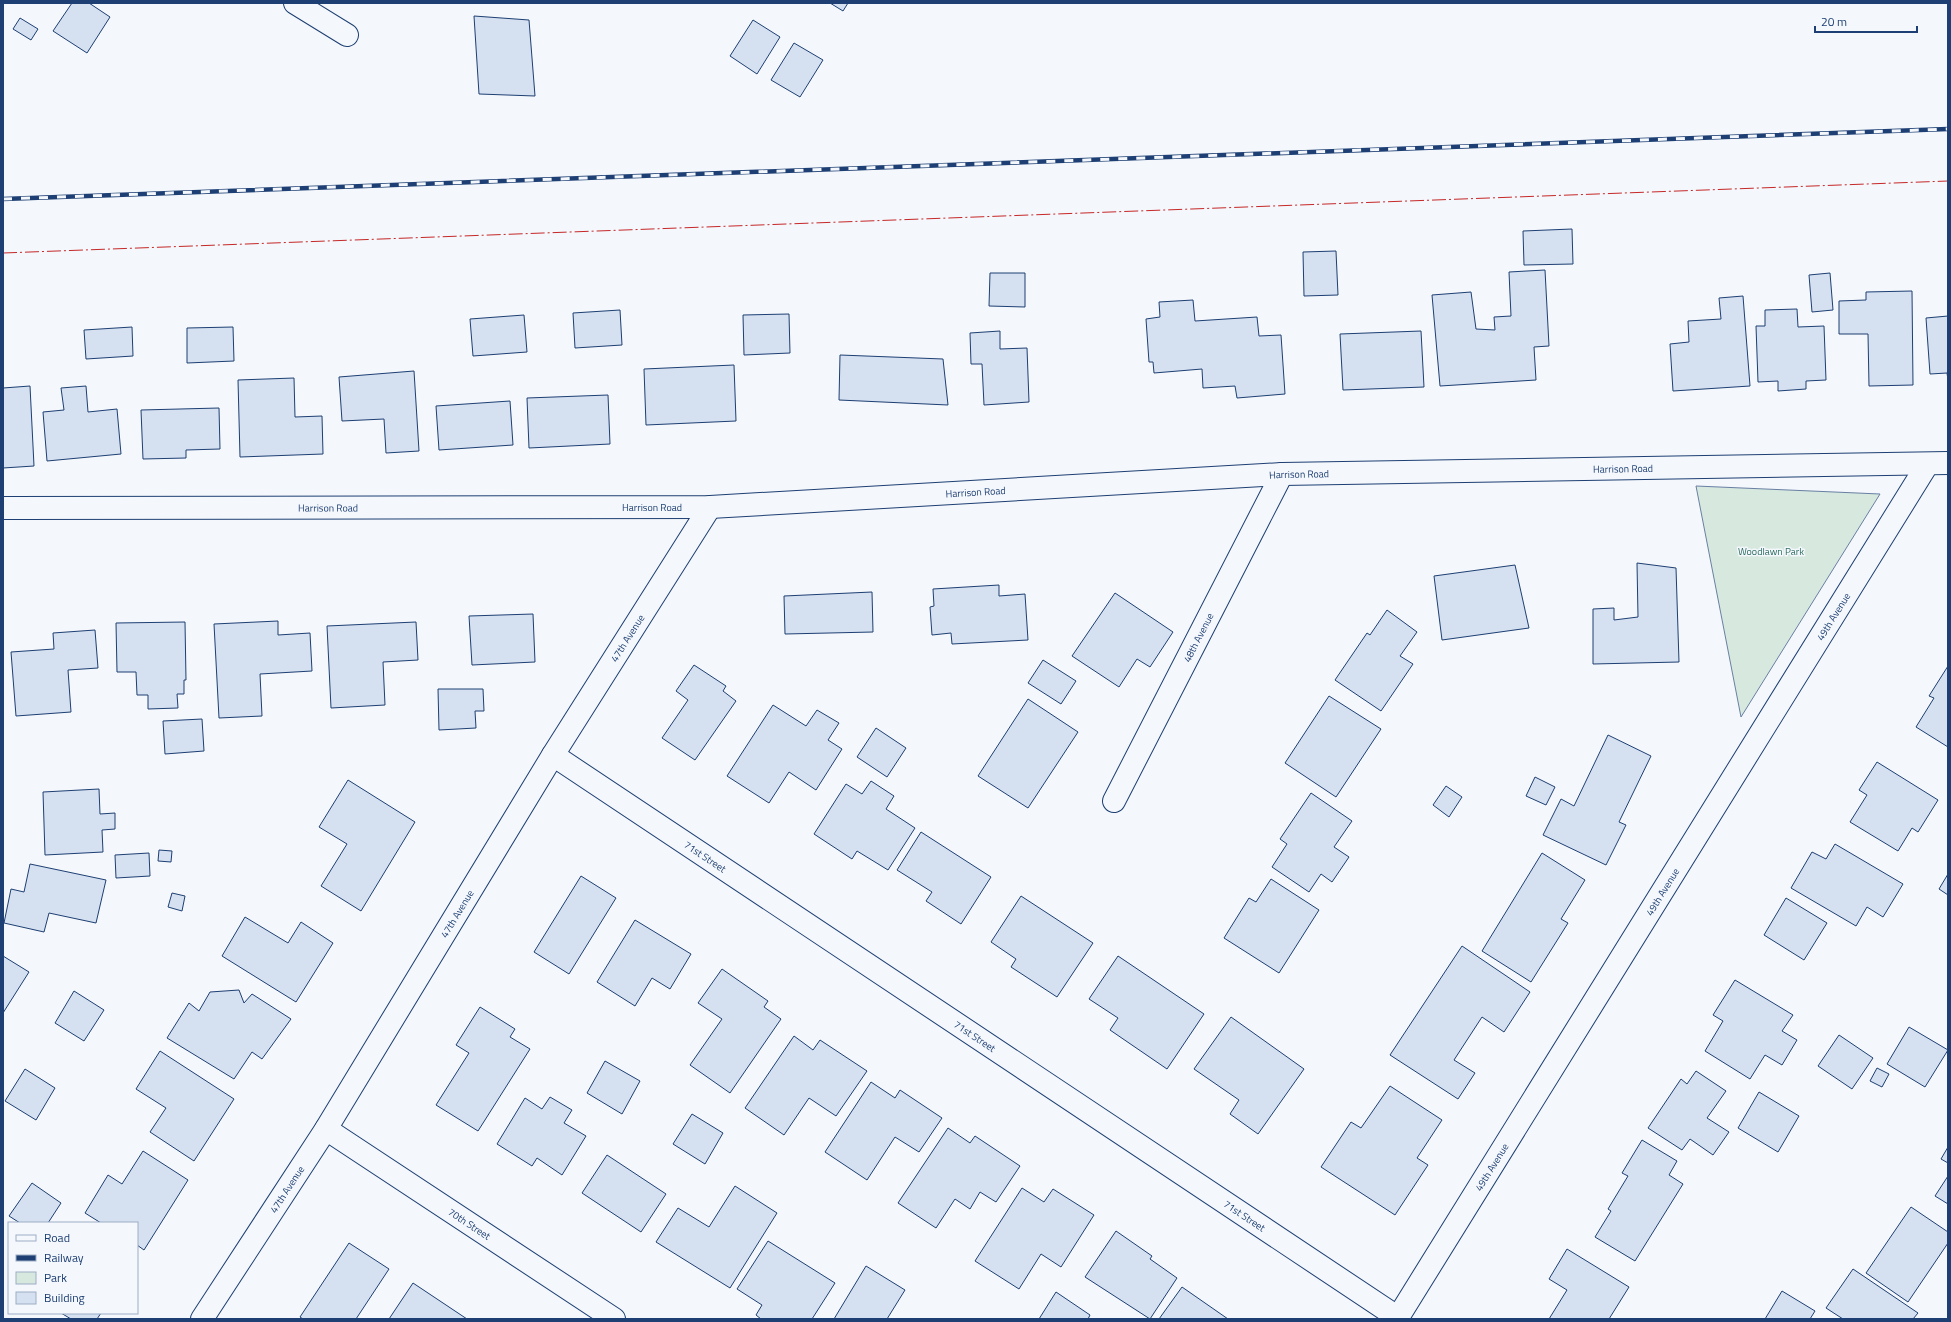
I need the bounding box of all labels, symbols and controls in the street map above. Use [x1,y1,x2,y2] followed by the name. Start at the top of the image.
[1815,8,1917,34] scale bar
[1821,12,1847,31] text: 20 m
[1593,460,1653,476] street label: Harrison Road
[1269,466,1329,482] street label: Harrison Road
[945,482,1006,501] street label: Harrison Road
[298,500,358,515] street label: Harrison Road
[622,500,682,515] street label: Harrison Road
[1738,544,1804,559] park label: Woodlawn Park
[1813,590,1854,643] street label: 49th Avenue
[1179,610,1217,665] street label: 48th Avenue
[606,611,648,665] street label: 47th Avenue
[681,837,730,876] street label: 71st Street
[1642,865,1683,918] street label: 49th Avenue
[436,887,477,940] street label: 47th Avenue
[951,1017,999,1056] street label: 71st Street
[1471,1140,1512,1194] street label: 49th Avenue
[266,1163,308,1216] street label: 47th Avenue
[1221,1196,1269,1235] street label: 71st Street
[445,1204,494,1244] street label: 70th Street
[8,1222,138,1314] legend
[44,1228,70,1247] text: Road
[44,1248,84,1267] text: Railway
[44,1268,67,1287] text: Park
[44,1288,85,1307] text: Building

